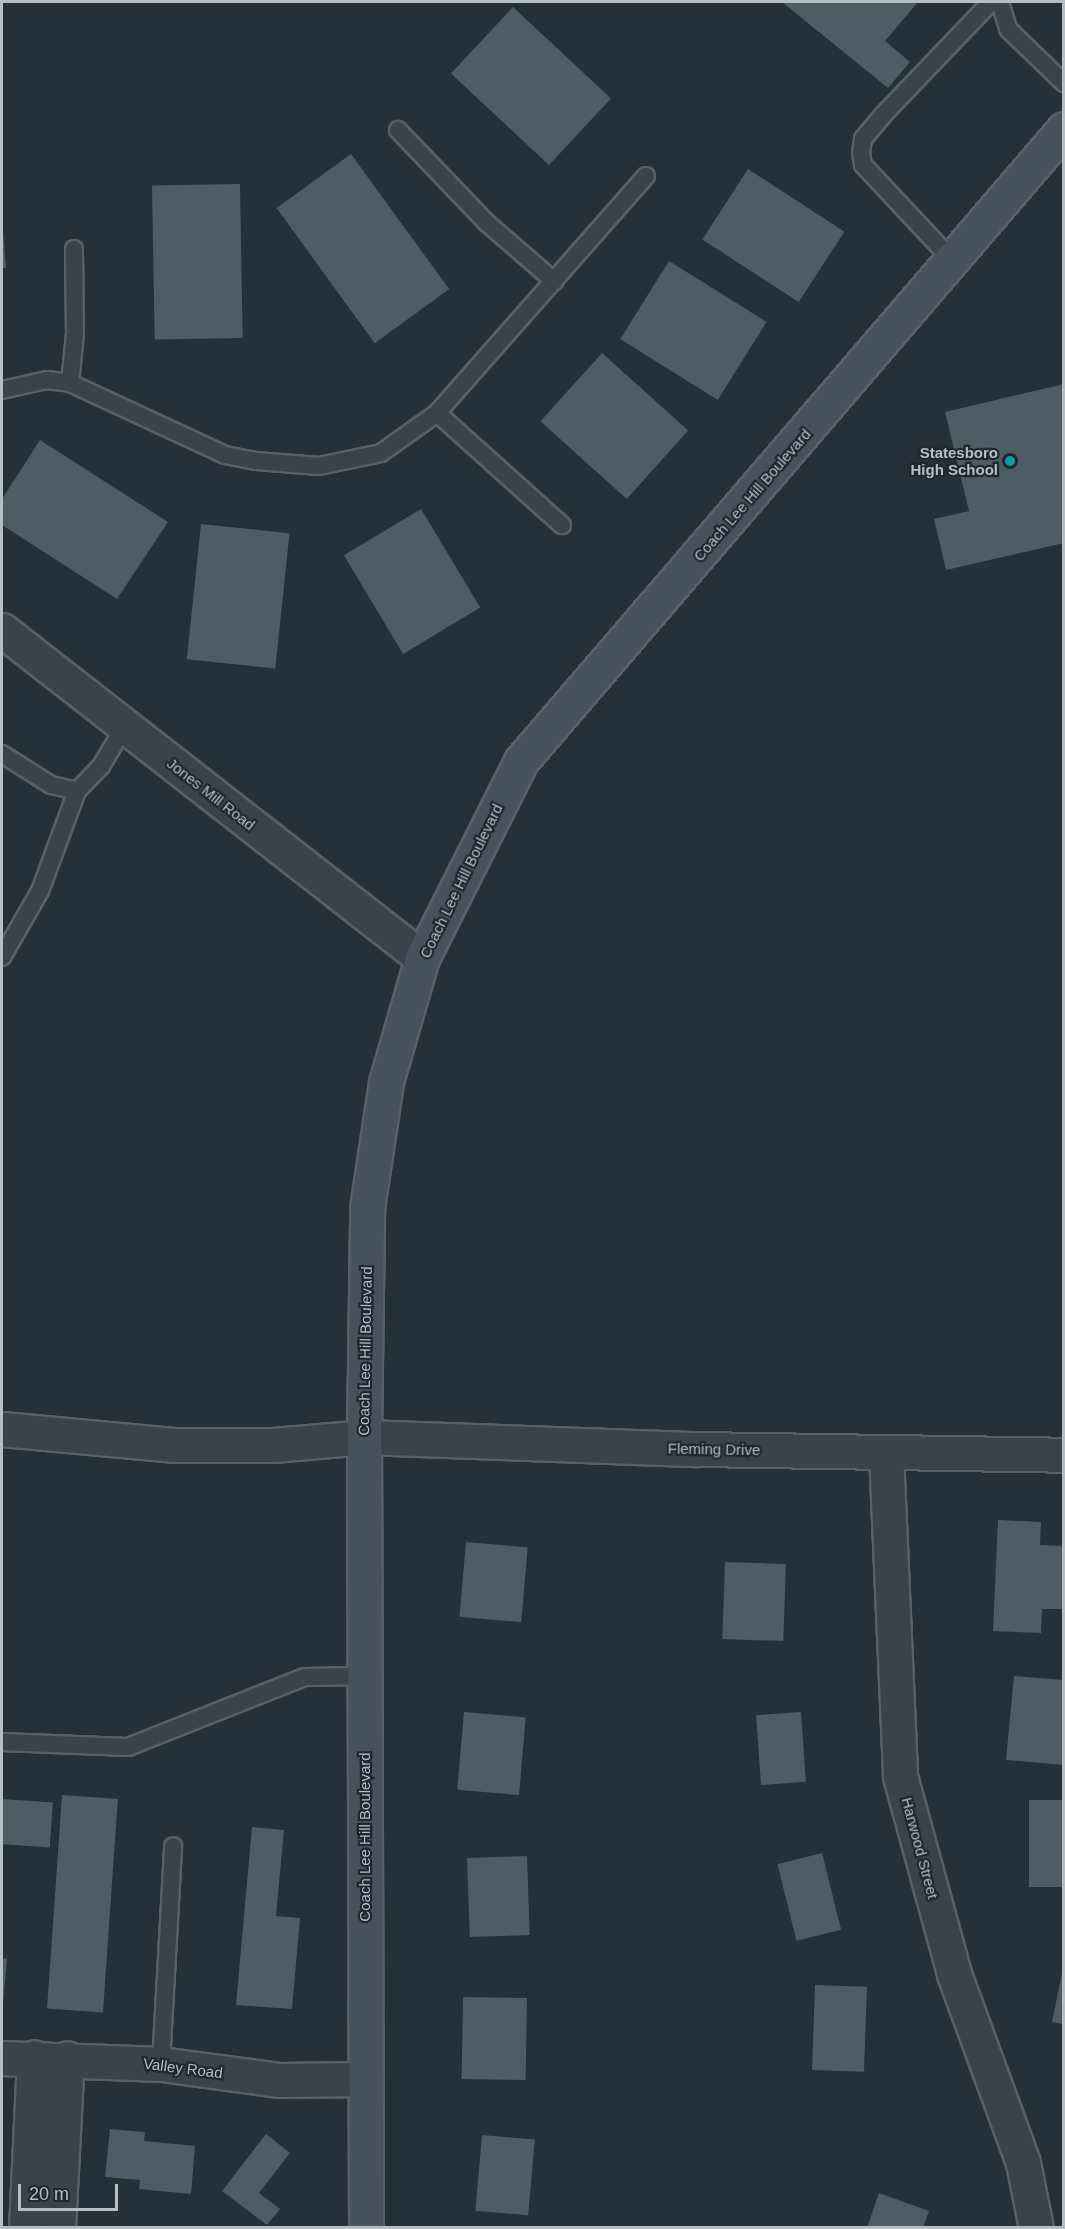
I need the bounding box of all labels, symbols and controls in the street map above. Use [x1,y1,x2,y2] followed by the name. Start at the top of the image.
[690,425,814,565] street label: Coach Lee Hill Boulevard
[911,443,998,478] place label: Statesboro High School
[1003,454,1017,468] marker: Statesboro High School
[163,754,259,834] street label: Jones Mill Road
[416,801,506,961] street label: Coach Lee Hill Boulevard
[355,1266,375,1436] street label: Coach Lee Hill Boulevard
[668,1439,760,1459] street label: Fleming Drive
[356,1752,374,1922] street label: Coach Lee Hill Boulevard
[898,1795,942,1901] street label: Harwood Street
[142,2054,224,2082] street label: Valley Road
[21,2172,122,2210] scale bar
[29,2184,69,2204] text: 20 m

